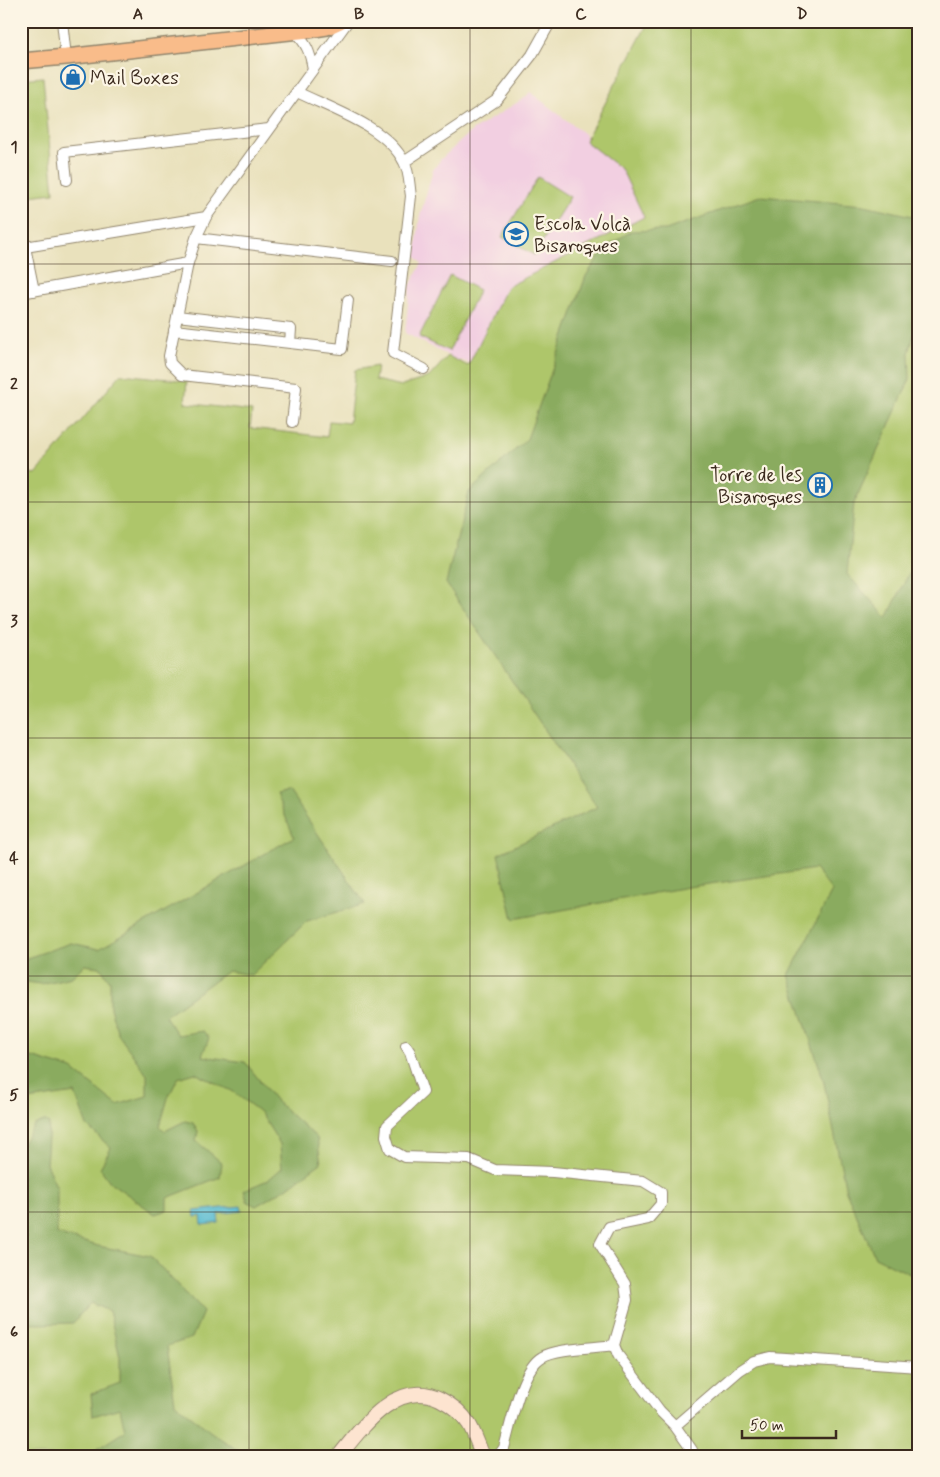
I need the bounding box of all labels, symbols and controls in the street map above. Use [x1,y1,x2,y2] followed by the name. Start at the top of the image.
[133,4,143,25] text: A
[354,4,364,25] text: B
[575,4,587,25] text: C
[796,4,808,25] text: D
[60,64,86,90] shop icon: Mail Boxes
[90,66,179,91] place label: Mail Boxes
[10,137,18,158] text: 1
[534,212,631,259] place label: Escola Volcà Bisaroques
[503,221,529,247] school or university icon: Escola Volcà Bisaroques
[10,374,18,395] text: 2
[710,463,802,510] place label: Torre de les Bisaroques
[807,472,833,498] building icon: Torre de les Bisaroques
[10,611,18,632] text: 3
[9,848,19,869] text: 4
[9,1085,19,1106] text: 5
[10,1322,18,1343] text: 6
[742,1407,836,1439] scale bar
[750,1416,784,1436] text: 50 m

